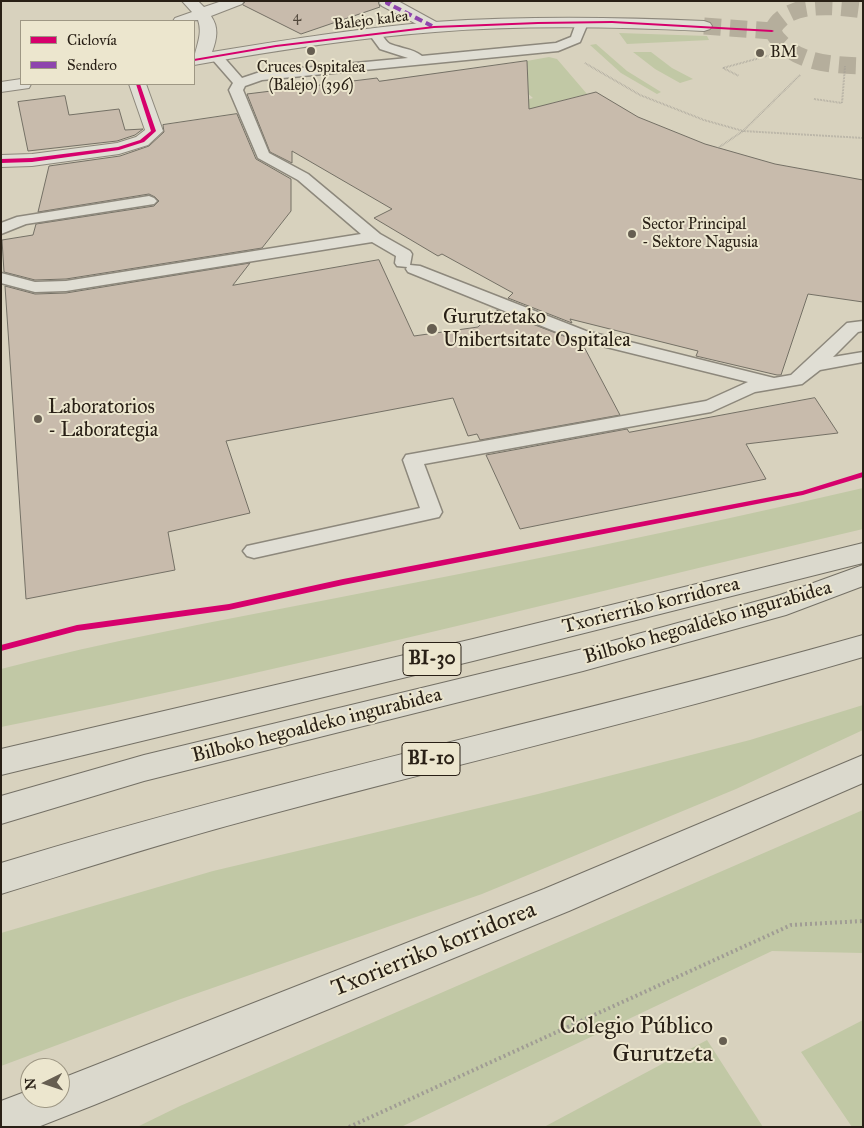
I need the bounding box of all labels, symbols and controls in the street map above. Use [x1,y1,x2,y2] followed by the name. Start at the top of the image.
[332,7,410,35] street label: Balejo kalea
[293,8,301,26] house number: 4
[20,20,195,85] legend
[67,31,117,49] text: Ciclovía
[770,43,797,63] place label: BM
[305,45,317,57] marker: Cruces Ospitalea (Balejo) (396)
[754,47,766,59] marker: BM
[67,56,117,74] text: Sendero
[257,58,365,96] place label: Cruces Ospitalea (Balejo) (396)
[642,215,758,253] place label: Sector Principal - Sektore Nagusia
[626,228,638,240] marker: Sector Principal - Sektore Nagusia
[443,306,631,353] place label: Gurutzetako Unibertsitate Ospitalea
[425,322,439,336] marker: Gurutzetako Unibertsitate Ospitalea
[48,396,158,443] place label: Laboratorios - Laborategia
[32,413,44,425] marker: Laboratorios - Laborategia
[560,572,742,640] street label: Txorierriko korridorea
[581,576,835,670] street label: Bilboko hegoaldeko ingurabidea
[403,642,461,676] road number: BI-30
[190,683,444,769] street label: Bilboko hegoaldeko ingurabidea
[402,742,460,776] road number: BI-10
[328,896,540,1004] street label: Txorierriko korridorea
[559,1013,713,1069] place label: Colegio Público Gurutzeta
[717,1035,729,1047] marker: Colegio Público Gurutzeta
[20,1058,70,1108] north arrow
[22,1077,39,1091] text: N

